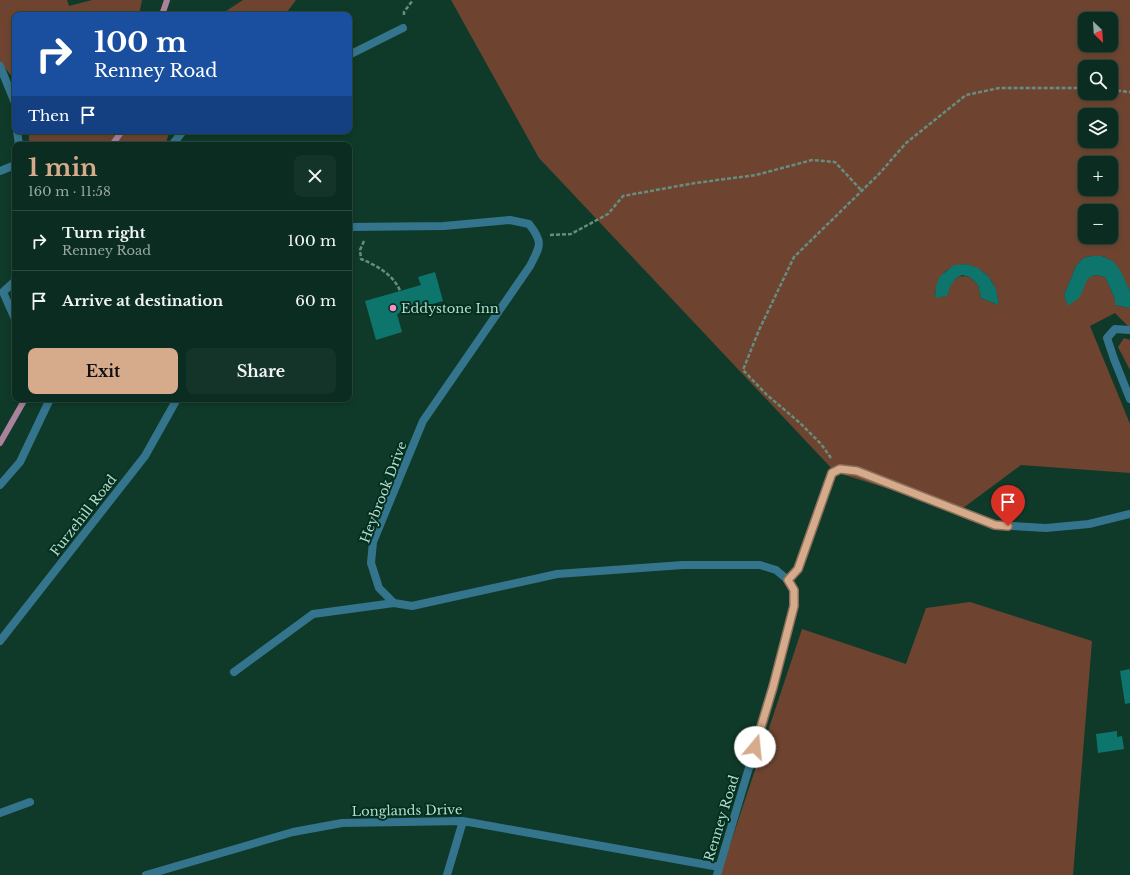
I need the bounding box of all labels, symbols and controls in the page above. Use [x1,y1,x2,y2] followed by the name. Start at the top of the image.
[1078,12,1118,52] north arrow
[1078,12,1118,244] map controls
[94,25,187,60] text: 100 m
[28,28,80,80] icon: right
[94,60,217,82] text: Renney Road
[1078,60,1118,100] button: search
[77,104,99,126] icon: arrive
[28,106,69,125] text: Then
[1078,108,1118,148] button: layers
[28,153,98,182] text: 1 min
[294,155,336,197] button: close
[1078,156,1118,196] button: +
[28,183,111,200] text: 160 m · 11:58
[1078,204,1118,244] button: −
[62,223,145,242] text: Turn right
[28,230,50,252] icon: right
[287,231,336,250] text: 100 m
[62,242,151,259] text: Renney Road
[28,290,50,312] icon: arrive
[62,291,223,310] text: Arrive at destination
[295,291,336,310] text: 60 m
[401,300,499,317] place label: Eddystone Inn
[388,303,398,313] marker: Eddystone Inn
[28,348,178,394] button: Exit
[186,348,336,394] button: Share
[356,439,411,545] street label: Heybrook Drive
[46,471,121,559] street label: Furzehill Road
[991,485,1025,526] pin
[997,491,1019,513] icon: arrive
[734,726,776,768] position arrow
[700,773,743,863] street label: Renney Road
[352,801,462,820] street label: Longlands Drive

